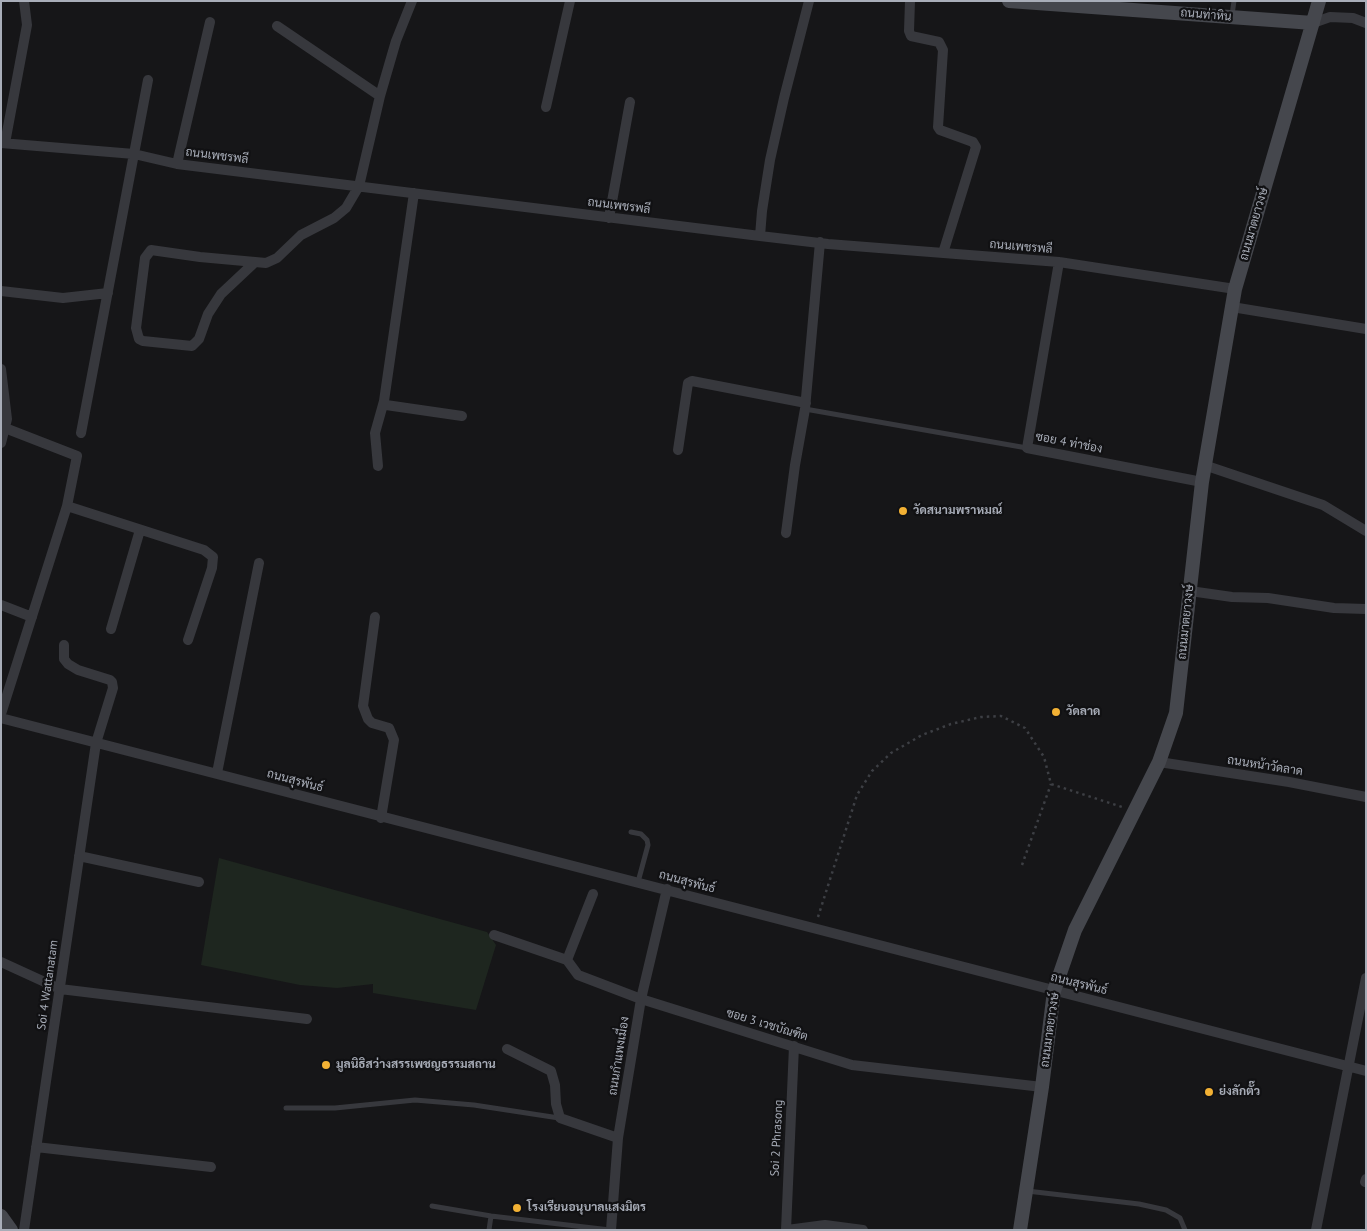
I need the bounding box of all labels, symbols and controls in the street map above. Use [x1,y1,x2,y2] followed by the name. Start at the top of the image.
[1180,6,1232,24] street label: ถนนท่าหิน
[185,145,249,167] street label: ถนนเพชรพลี
[1237,186,1271,262] street label: ถนนมาตยาวงษ์
[587,195,651,217] street label: ถนนเพชรพลี
[989,237,1053,257] street label: ถนนเพชรพลี
[1034,429,1104,457] street label: ซอย 4 ท่าช่อง
[913,504,1002,518] place label: วัดสนามพราหมณ์
[897,505,909,517] marker: วัดสนามพราหมณ์
[1175,584,1197,660] street label: ถนนมาตยาวงษ์
[1066,705,1100,719] place label: วัดลาด
[1050,706,1062,718] marker: วัดลาด
[1226,753,1304,779] street label: ถนนหน้าวัดลาด
[265,767,325,795] street label: ถนนสุรพันธ์
[657,868,717,896] street label: ถนนสุรพันธ์
[35,939,61,1031] street label: Soi 4 Wattanatam
[1049,970,1109,998] street label: ถนนสุรพันธ์
[1038,992,1062,1068] street label: ถนนมาตยาวงษ์
[724,1006,810,1044] street label: ซอย 3 เวชบัณฑิต
[606,1016,632,1096] street label: ถนนกำแพงเมี่อง
[336,1058,496,1072] place label: มูลนิธิสว่างสรรเพชญธรรมสถาน
[320,1059,332,1071] marker: มูลนิธิสว่างสรรเพชญธรรมสถาน
[1219,1085,1260,1099] place label: ย่งลักตั๊ว
[1203,1086,1215,1098] marker: ย่งลักตั๊ว
[768,1099,786,1177] street label: Soi 2 Phrasong
[527,1201,646,1215] place label: โรงเรียนอนุบาลแสงมิตร
[511,1202,523,1214] marker: โรงเรียนอนุบาลแสงมิตร

